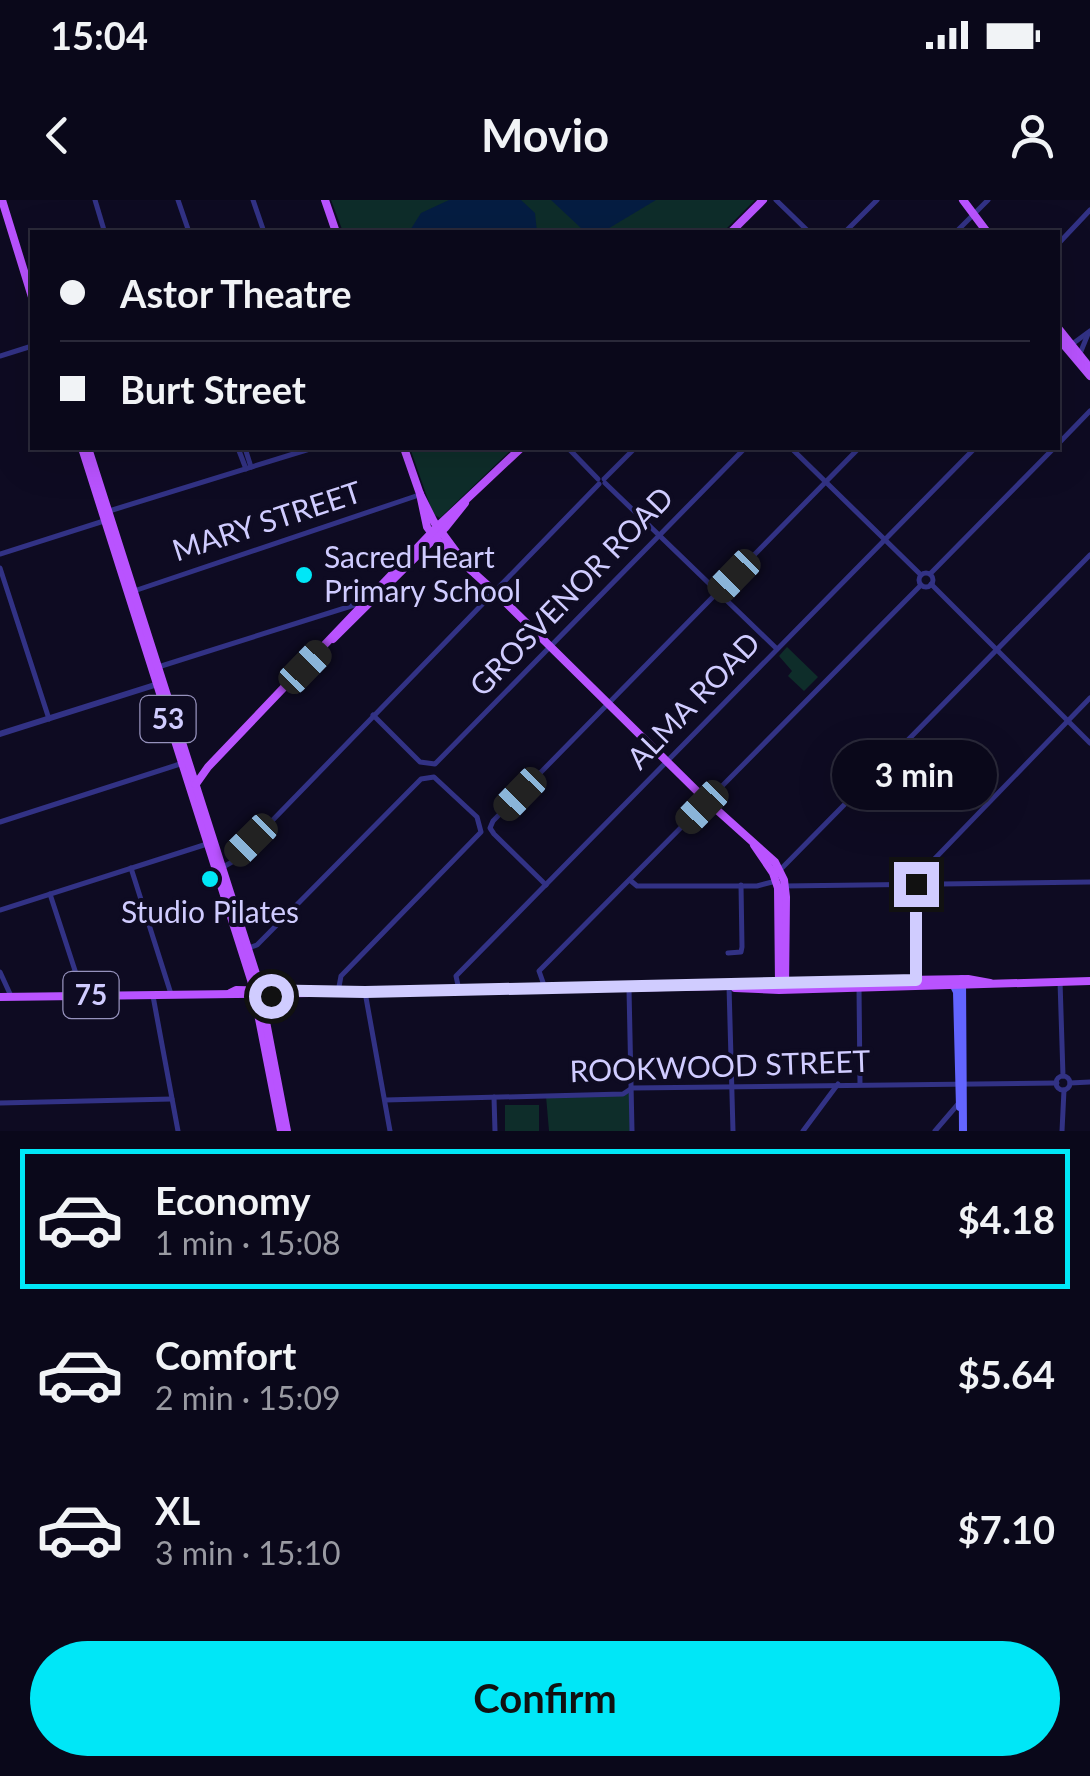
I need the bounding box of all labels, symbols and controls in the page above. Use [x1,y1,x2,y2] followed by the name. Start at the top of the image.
[50,12,148,58] text: 15:04
[30,108,85,163] icon: back
[481,108,609,162] text: Movio
[1005,108,1060,163] icon: person
[120,270,352,316] text: Astor Theatre
[120,366,306,412] text: Burt Street
[167,473,366,568] street label: MARY STREET
[462,479,680,703] street label: GROSVENOR ROAD
[324,538,521,608] place label: Sacred Heart Primary School
[702,544,766,608] car
[293,564,315,586] marker: Sacred Heart Primary School
[619,624,767,775] street label: ALMA ROAD
[273,635,337,699] car
[140,696,196,742] road number: 53
[834,739,998,809] callout: 3 min
[875,755,954,794] text: 3 min
[488,762,552,826] car
[670,775,734,839] car
[219,808,283,872] car
[894,862,939,907] route end
[199,868,221,890] marker: Studio Pilates
[121,893,299,929] place label: Studio Pilates
[64,972,118,1018] road number: 75
[249,974,294,1019] route start
[569,1042,871,1088] street label: ROOKWOOD STREET
[35,1174,125,1264] icon: car
[155,1177,310,1223] text: Economy
[958,1196,1055,1242] text: $4.18
[155,1223,341,1262] text: 1 min · 15:08
[35,1329,125,1419] icon: car
[155,1332,296,1378] text: Comfort
[958,1351,1055,1397] text: $5.64
[155,1378,341,1417] text: 2 min · 15:09
[35,1484,125,1574] icon: car
[155,1487,200,1533] text: XL
[958,1506,1055,1552] text: $7.10
[155,1533,341,1572] text: 3 min · 15:10
[30,1641,1060,1756] button: Confirm

